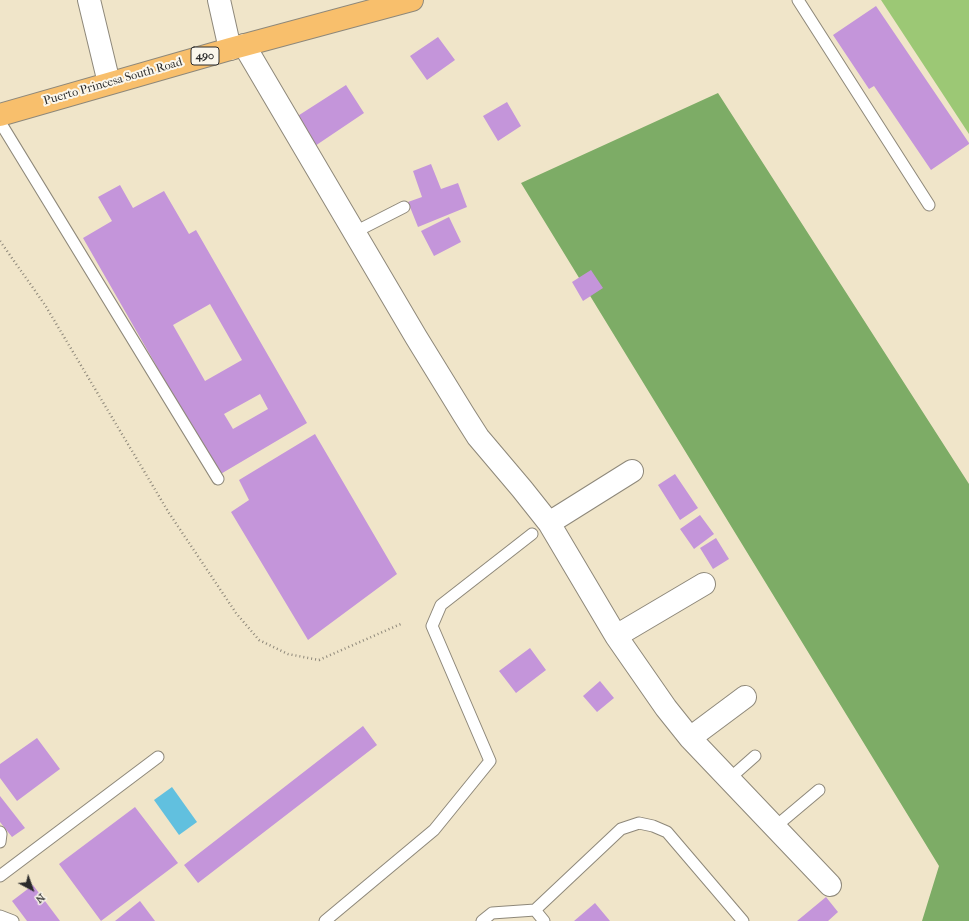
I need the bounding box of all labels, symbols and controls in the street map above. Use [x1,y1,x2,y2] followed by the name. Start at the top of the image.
[191,47,219,65] road number: 490
[42,55,184,109] street label: Puerto Princesa South Road
[12,869,52,909] north arrow
[33,891,48,906] text: N

